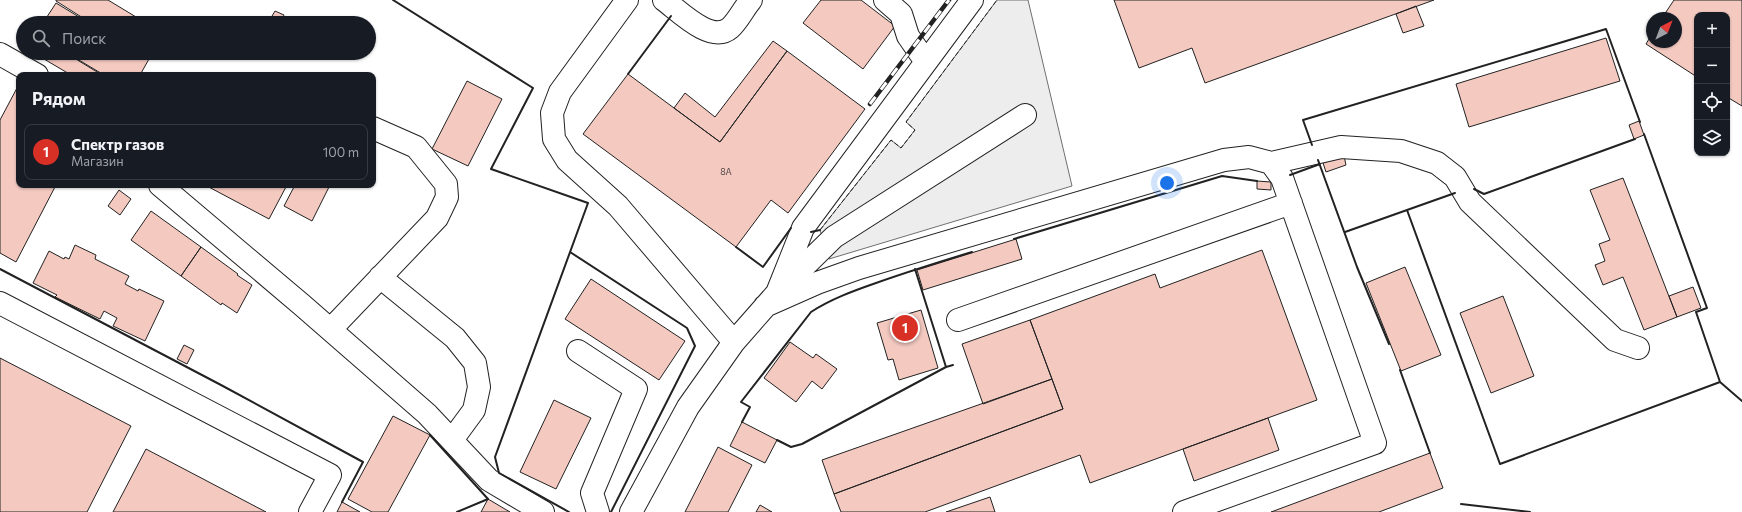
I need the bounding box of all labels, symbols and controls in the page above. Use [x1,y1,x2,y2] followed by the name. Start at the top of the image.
[1646,12,1682,48] north arrow
[1694,12,1730,156] map controls
[1694,12,1730,48] button: +
[16,16,376,60] search box
[30,27,52,49] icon: search
[62,29,106,47] text: Поиск
[1694,48,1730,84] button: −
[1694,84,1730,120] button: locate
[32,88,86,109] text: Рядом
[1694,120,1730,156] button: layers
[71,135,164,153] text: Спектр газов
[43,144,49,160] text: 1
[323,144,359,160] text: 100 m
[71,153,124,169] text: Магазин
[720,166,732,177] house number: 8А
[1157,173,1177,193] your location
[892,313,918,343] pin: 1

